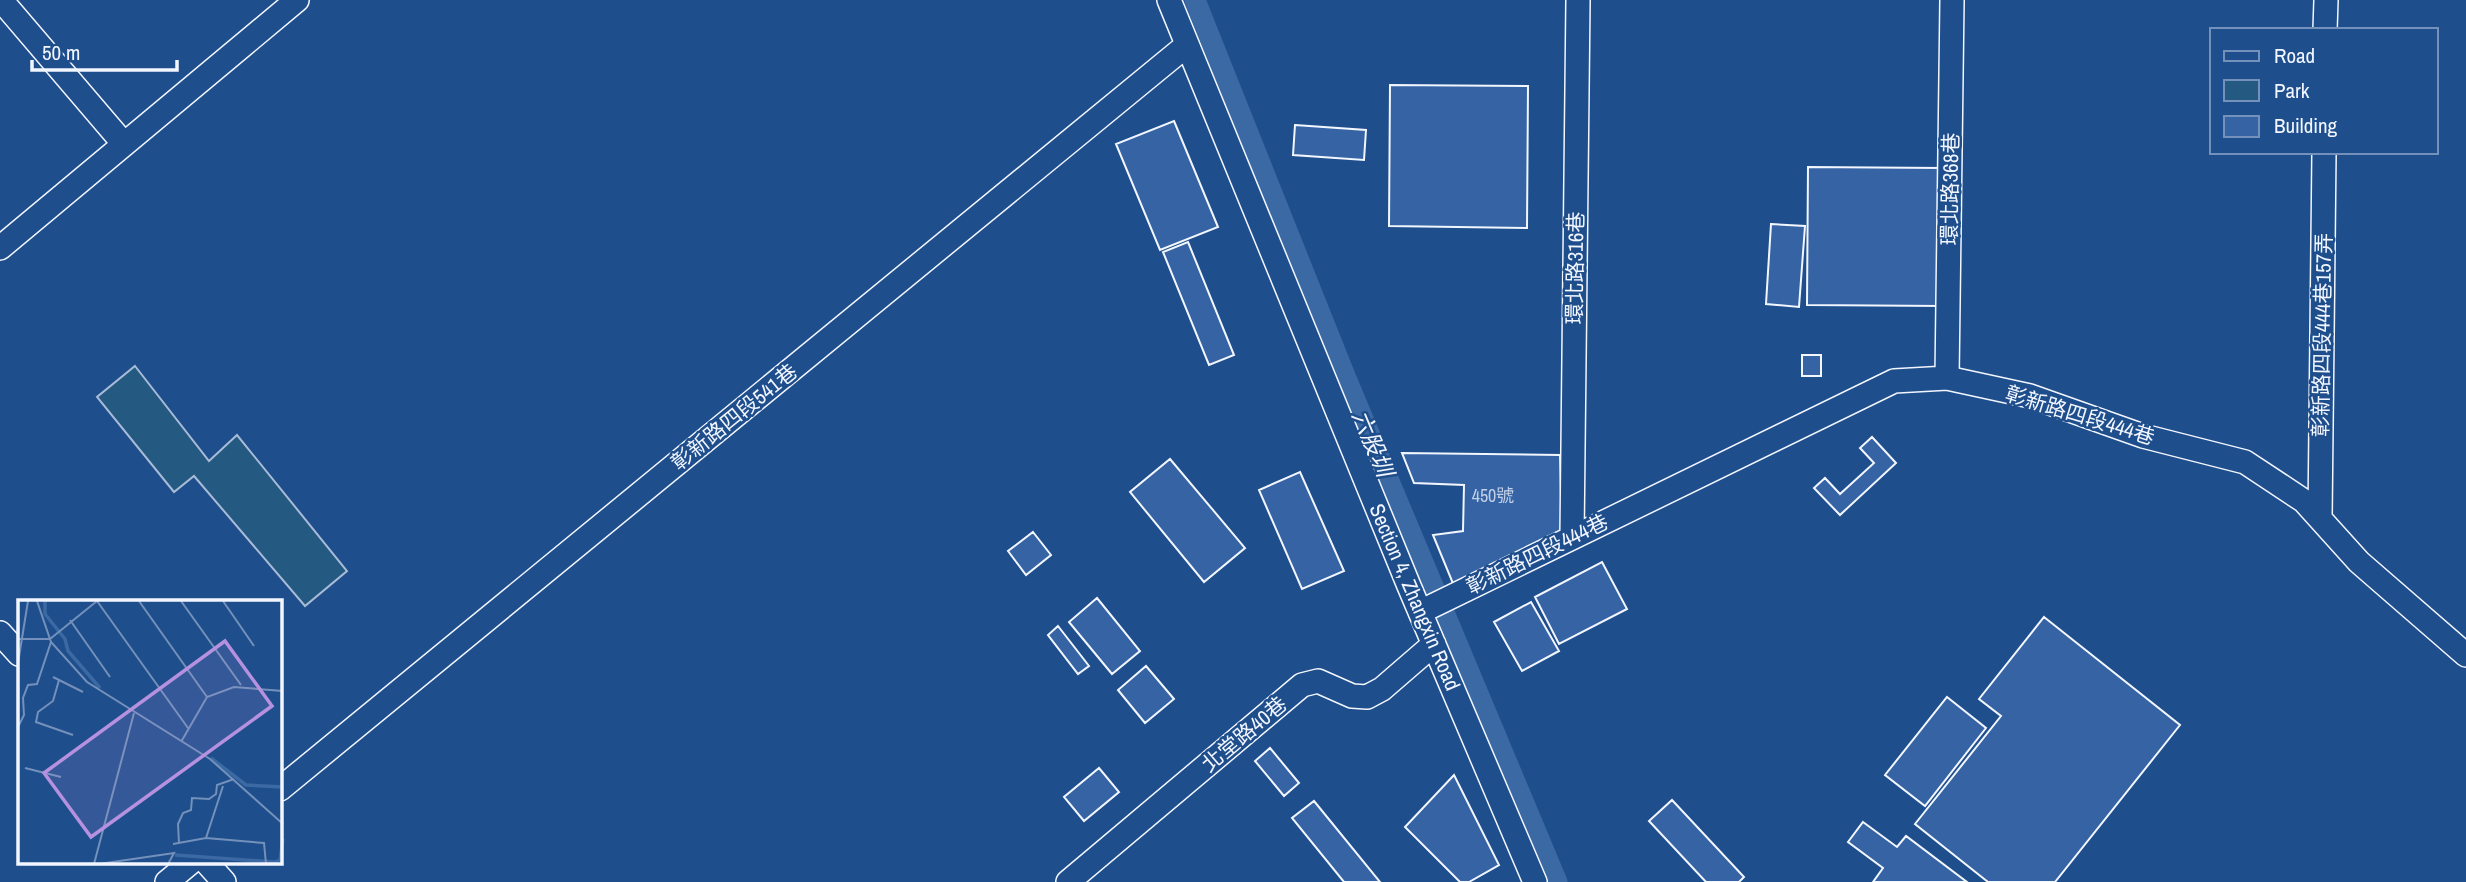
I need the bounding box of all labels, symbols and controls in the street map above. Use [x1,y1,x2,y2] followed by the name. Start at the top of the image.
[32,28,177,72] scale bar
[2210,28,2438,154] legend
[42,38,80,67] text: 50 m
[2274,41,2315,70] text: Road
[2274,76,2310,105] text: Park
[2274,111,2338,140] text: Building
[1935,132,1965,246] street label: 環北路368巷
[1560,211,1590,325] street label: 環北路316巷
[2306,233,2338,437] street label: 彰新路四段444巷157弄
[665,357,803,477] street label: 彰新路四段541巷
[2002,379,2158,451] street label: 彰新路四段444巷
[1345,405,1402,484] water label: 六股圳
[1472,483,1514,508] house number: 450號
[1363,499,1467,695] street label: Section 4, Zhangxin Road
[1461,507,1613,601] street label: 彰新路四段444巷
[18,600,282,864] inset map
[1195,690,1293,778] street label: 北堂路40巷

